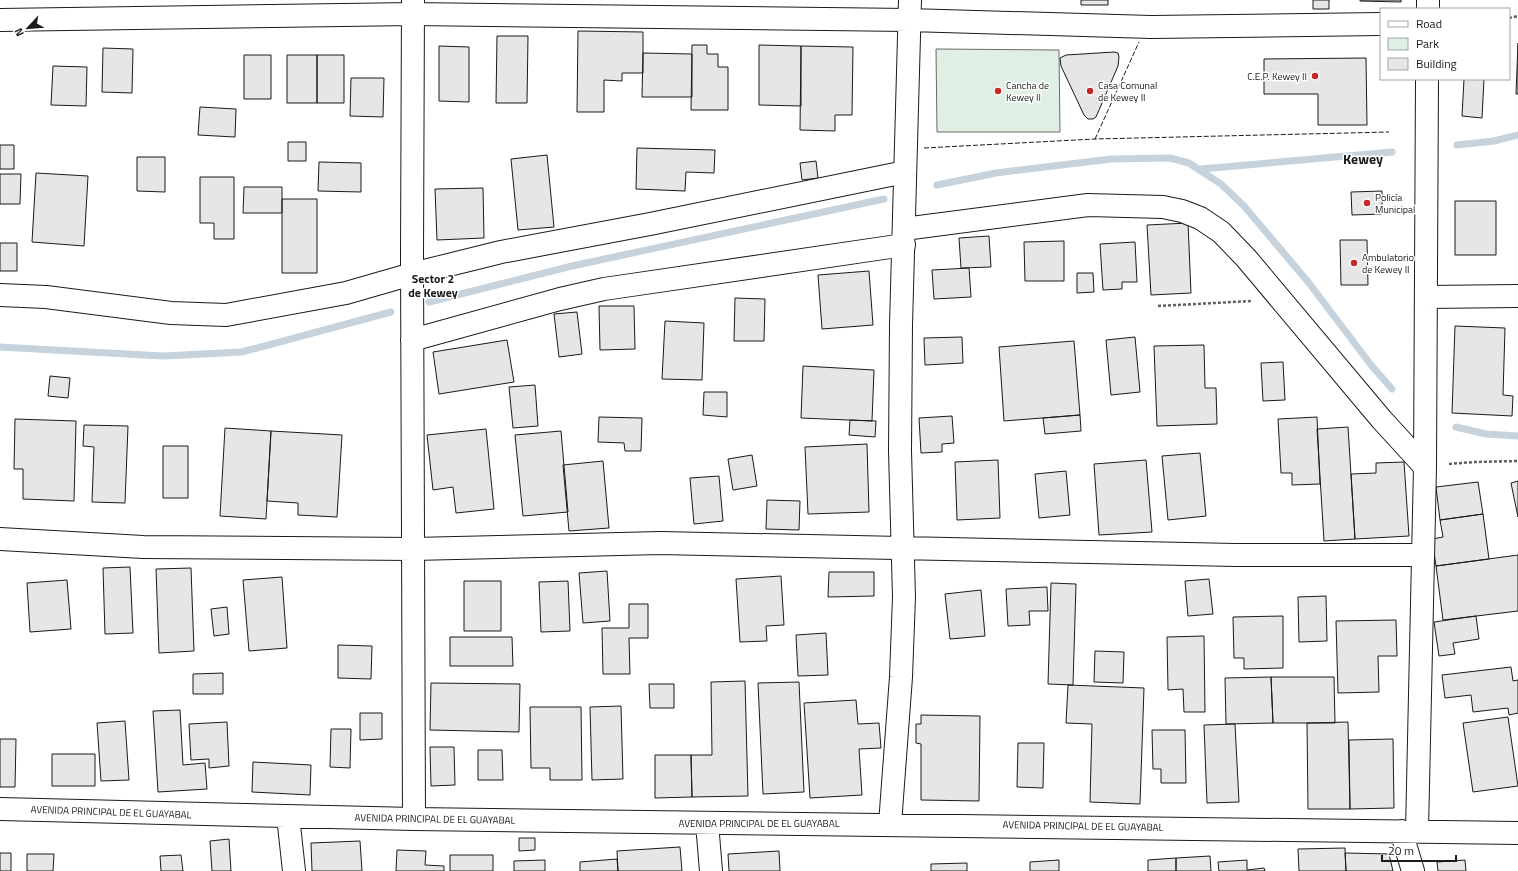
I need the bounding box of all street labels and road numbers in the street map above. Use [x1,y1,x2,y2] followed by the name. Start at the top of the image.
[30,802,192,822] street label: AVENIDA PRINCIPAL DE EL GUAYABAL
[354,810,516,828] street label: AVENIDA PRINCIPAL DE EL GUAYABAL
[679,816,840,831] street label: AVENIDA PRINCIPAL DE EL GUAYABAL
[1002,817,1164,835] street label: AVENIDA PRINCIPAL DE EL GUAYABAL

